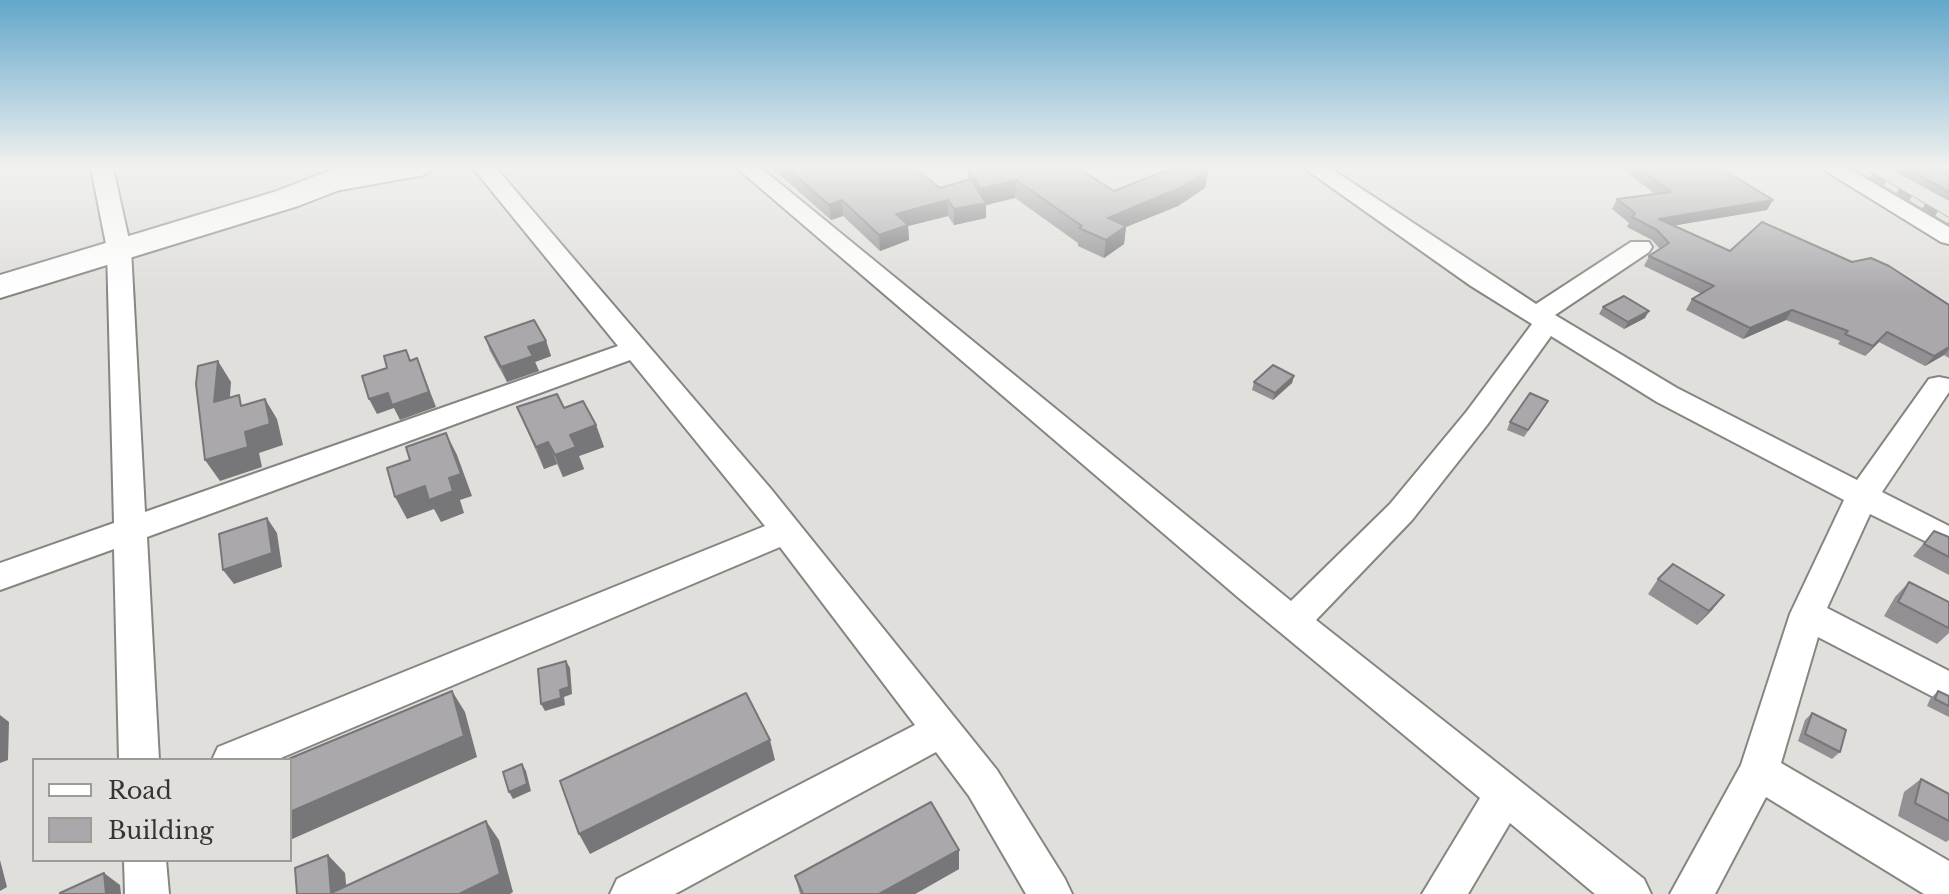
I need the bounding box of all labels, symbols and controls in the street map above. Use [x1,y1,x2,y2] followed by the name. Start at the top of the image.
[32,758,292,862] legend
[108,776,172,805] text: Road
[108,816,214,845] text: Building

